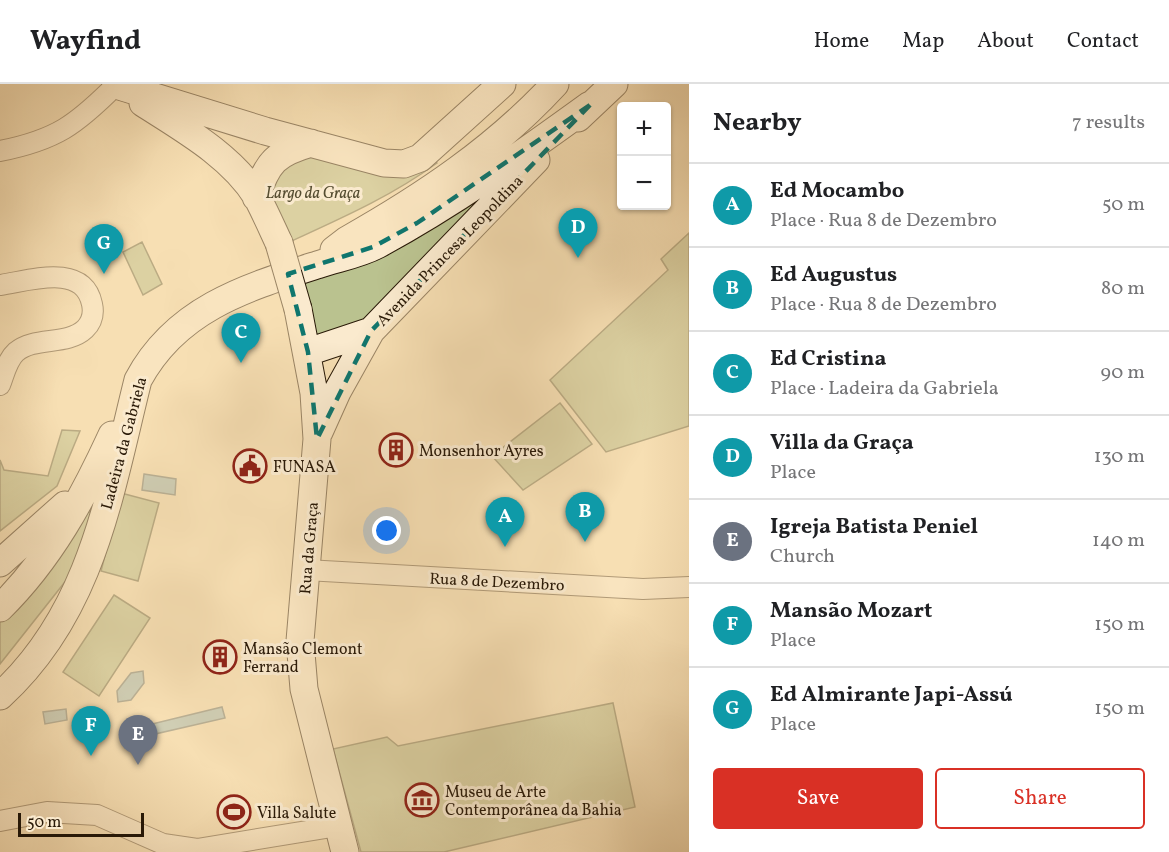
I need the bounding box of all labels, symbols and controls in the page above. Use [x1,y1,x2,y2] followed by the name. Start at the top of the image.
[30,22,141,61] text: Wayfind
[814,27,869,56] text: Home
[902,27,944,56] text: Map
[977,27,1034,56] text: About
[1067,27,1139,56] text: Contact
[617,102,671,210] map controls
[617,102,671,156] button: +
[713,105,802,141] text: Nearby
[1072,109,1145,137] text: 7 results
[617,156,671,210] button: −
[372,171,529,332] street label: Avenida Princesa Leopoldina
[770,176,904,207] text: Ed Mocambo
[266,183,361,205] park label: Largo da Graça
[725,191,740,219] text: A
[1102,191,1145,219] text: 50 m
[770,207,997,235] text: Place · Rua 8 de Dezembro
[558,208,598,258] pin: D
[84,224,124,274] pin: G
[770,260,897,291] text: Ed Augustus
[726,275,739,303] text: B
[1101,275,1145,303] text: 80 m
[770,291,997,319] text: Place · Rua 8 de Dezembro
[222,314,260,363] pin: C
[770,344,886,375] text: Ed Cristina
[726,359,739,387] text: C
[1101,359,1145,387] text: 90 m
[97,375,153,512] street label: Ladeira da Gabriela
[770,375,999,403] text: Place · Ladeira da Gabriela
[770,428,914,459] text: Villa da Graça
[378,432,414,468] building icon: Monsenhor Ayres
[419,441,544,463] place label: Monsenhor Ayres
[725,443,740,471] text: D
[1094,443,1145,471] text: 130 m
[232,448,268,484] public building icon: FUNASA
[273,457,336,479] place label: FUNASA
[770,459,816,487] text: Place
[566,492,604,542] pin: B
[486,498,524,547] pin: A
[295,501,325,595] street label: Rua da Graça
[770,512,978,543] text: Igreja Batista Peniel
[372,516,401,545] your location
[726,527,739,555] text: E
[1092,527,1145,555] text: 140 m
[770,543,835,571] text: Church
[429,568,565,598] street label: Rua 8 de Dezembro
[770,596,932,627] text: Mansão Mozart
[727,611,738,639] text: F
[1094,611,1145,639] text: 150 m
[770,627,816,655] text: Place
[202,639,238,675] building icon: Mansão Clemont Ferrand
[243,639,363,679] place label: Mansão Clemont Ferrand
[770,680,1013,711] text: Ed Almirante Japi-Assú
[725,695,740,723] text: G
[1094,695,1145,723] text: 150 m
[72,706,110,756] pin: F
[770,711,816,739] text: Place
[118,716,158,765] pin: E
[713,768,923,829] button: Save
[935,768,1145,829] button: Share
[404,782,440,818] museum icon: Museu de Arte Contemporânea da Bahia
[445,782,622,822] place label: Museu de Arte Contemporânea da Bahia
[216,794,252,830] sports icon: Villa Salute
[257,803,336,825] place label: Villa Salute
[18,810,144,838] scale bar
[27,812,61,834] text: 50 m

